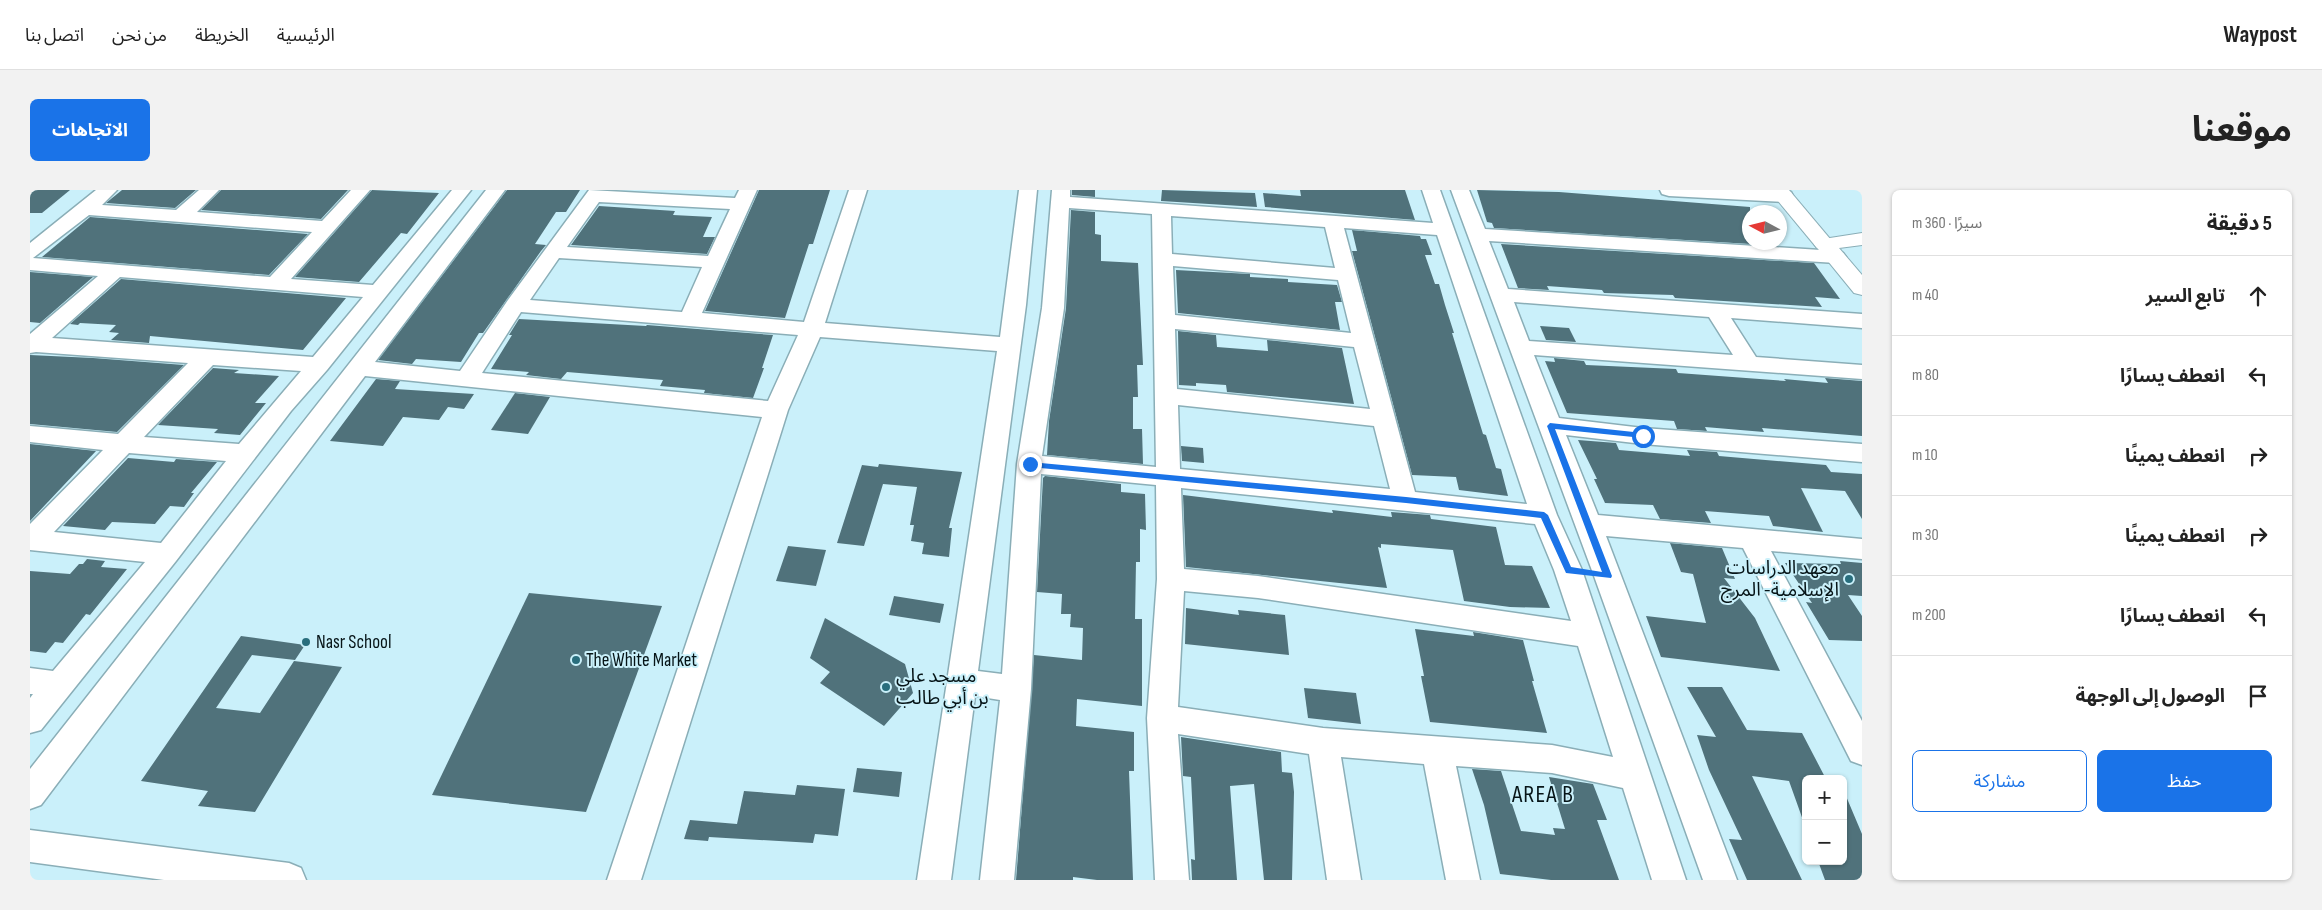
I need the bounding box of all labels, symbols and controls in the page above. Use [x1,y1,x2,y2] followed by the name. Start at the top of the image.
[2223,20,2297,49] text: Waypost
[25,25,84,46] text: اتصل بنا
[112,25,167,46] text: من نحن
[195,25,249,46] text: الخريطة
[277,25,335,46] text: الرئيسية
[30,99,150,161] button: الاتجاهات
[2192,109,2292,152] text: موقعنا
[1742,205,1787,250] north arrow
[2207,211,2272,236] text: 5 دقيقة
[1912,214,1982,233] text: سيرًا · 360 m
[2244,282,2272,310] icon: ahead
[2146,285,2225,308] text: تابع السير
[1912,286,1939,305] text: 40 m
[2244,362,2272,390] icon: left
[2120,365,2225,388] text: انعطف يسارًا
[1912,366,1939,385] text: 80 m
[1632,425,1655,448] route start
[2244,442,2272,470] icon: right
[2125,445,2225,468] text: انعطف يمينًا
[1912,446,1938,465] text: 10 m
[1019,453,1042,476] route end
[2244,522,2272,550] icon: right
[2125,525,2225,548] text: انعطف يمينًا
[1912,526,1939,545] text: 30 m
[1721,557,1839,603] place label: معهد الدراسات الإسلامية- المرج
[1843,573,1855,585] marker: معهد الدراسات الإسلامية- المرج
[2244,602,2272,630] icon: left
[2120,605,2225,628] text: انعطف يسارًا
[1912,606,1946,625] text: 200 m
[316,631,391,654] place label: Nasr School
[300,636,312,648] marker: Nasr School
[586,649,697,672] place label: The White Market
[570,654,582,666] marker: The White Market
[896,665,989,712] place label: مسجد علي بن أبي طالب
[880,681,892,693] marker: مسجد علي بن أبي طالب
[2244,682,2272,710] icon: arrive
[2076,685,2225,708] text: الوصول إلى الوجهة
[1912,750,2087,812] button: مشاركة
[2097,750,2272,812] button: حفظ
[1802,775,1847,865] map controls
[1802,775,1847,820] button: +
[1511,780,1574,809] district label: AREA B
[1802,820,1847,865] button: −

